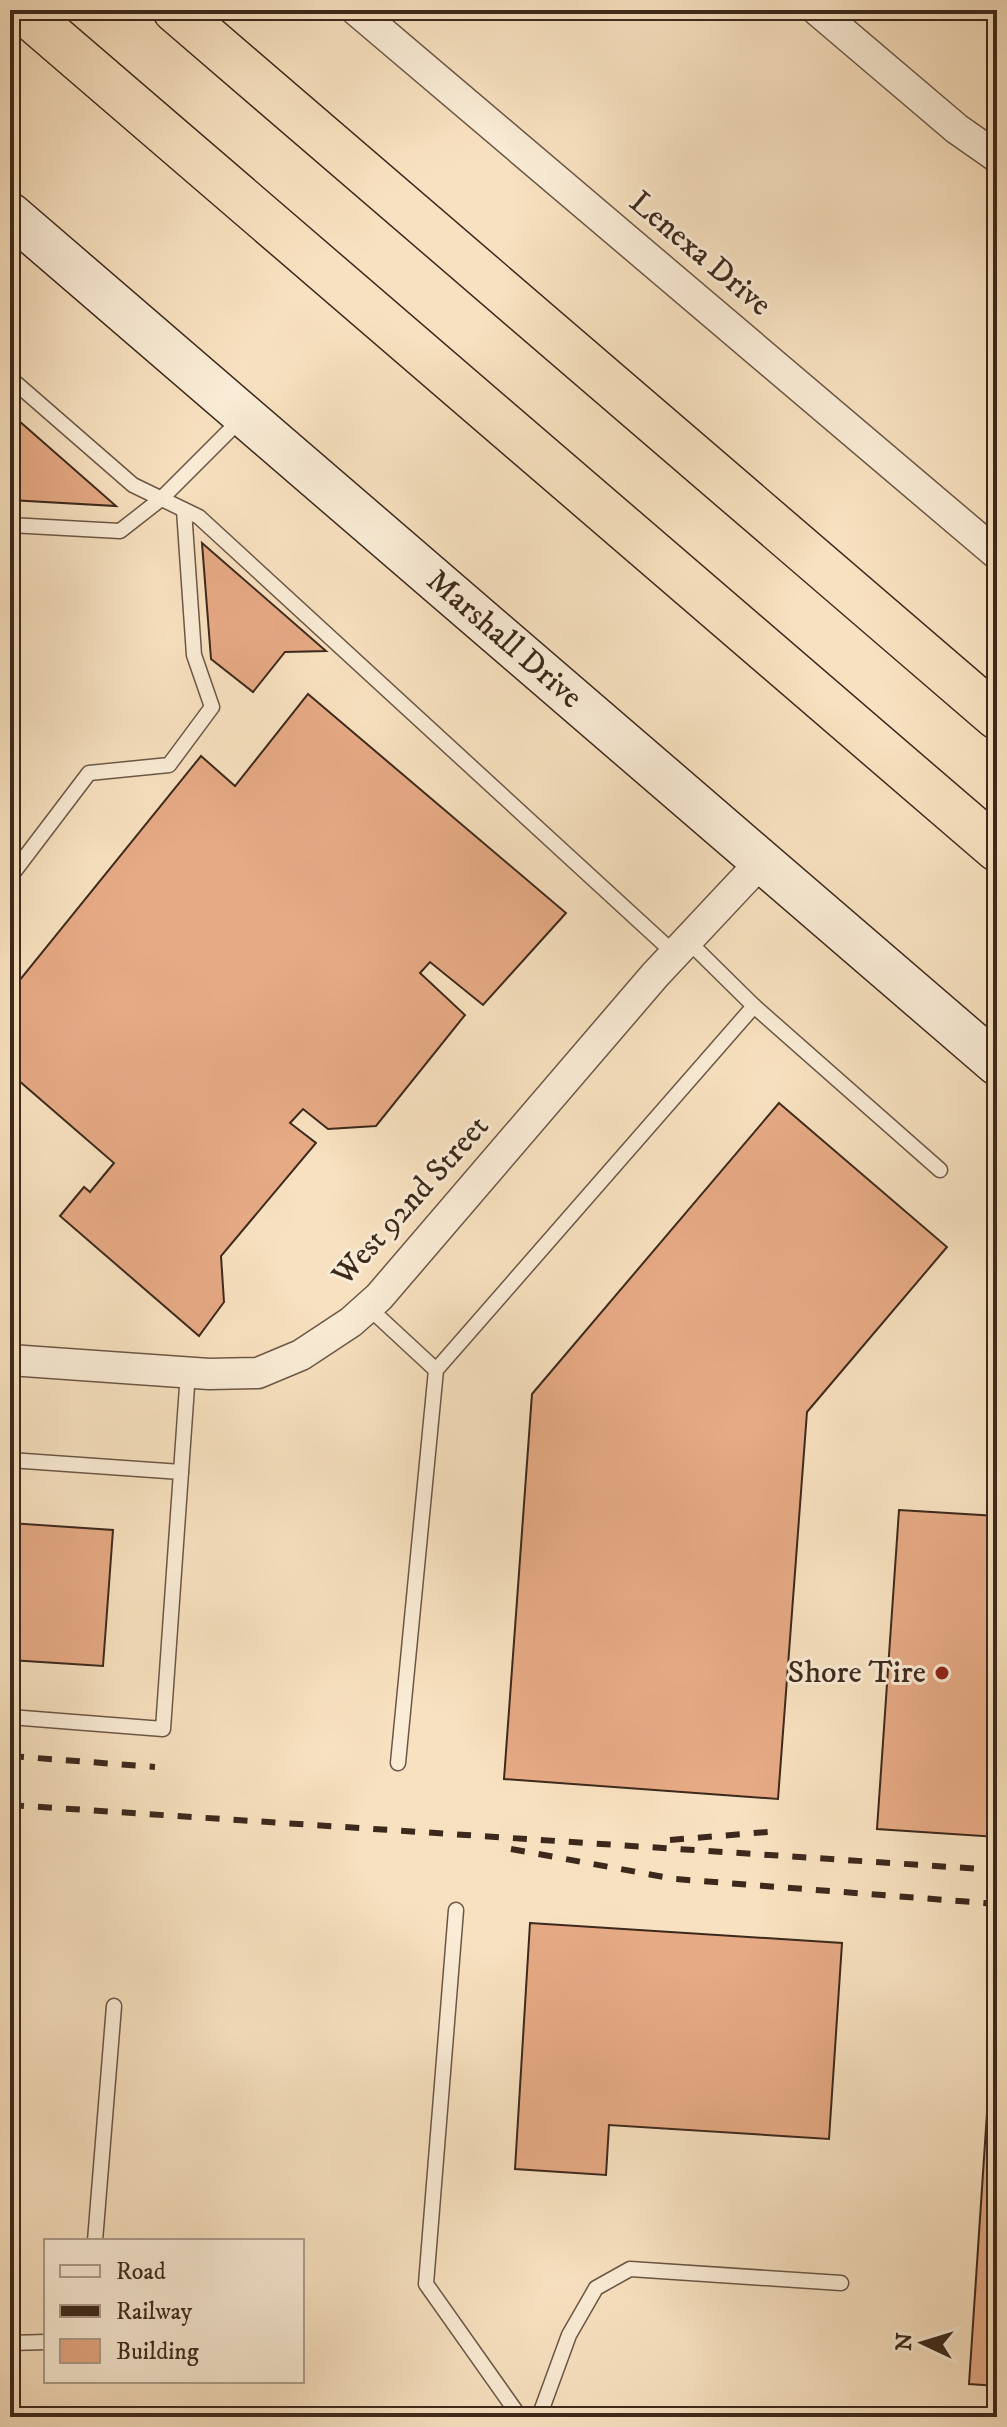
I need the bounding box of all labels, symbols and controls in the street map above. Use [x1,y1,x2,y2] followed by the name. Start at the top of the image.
[621,183,779,325] street label: Lenexa Drive
[418,561,590,718] street label: Marshall Drive
[323,1107,498,1295] street label: West 92nd Street
[788,1653,926,1693] place label: Shore Tire
[933,1664,951,1682] marker: Shore Tire
[44,2239,304,2383] legend
[116,2257,166,2287] text: Road
[116,2297,193,2327] text: Railway
[883,2303,963,2383] north arrow
[890,2332,919,2352] text: N
[116,2337,199,2367] text: Building

